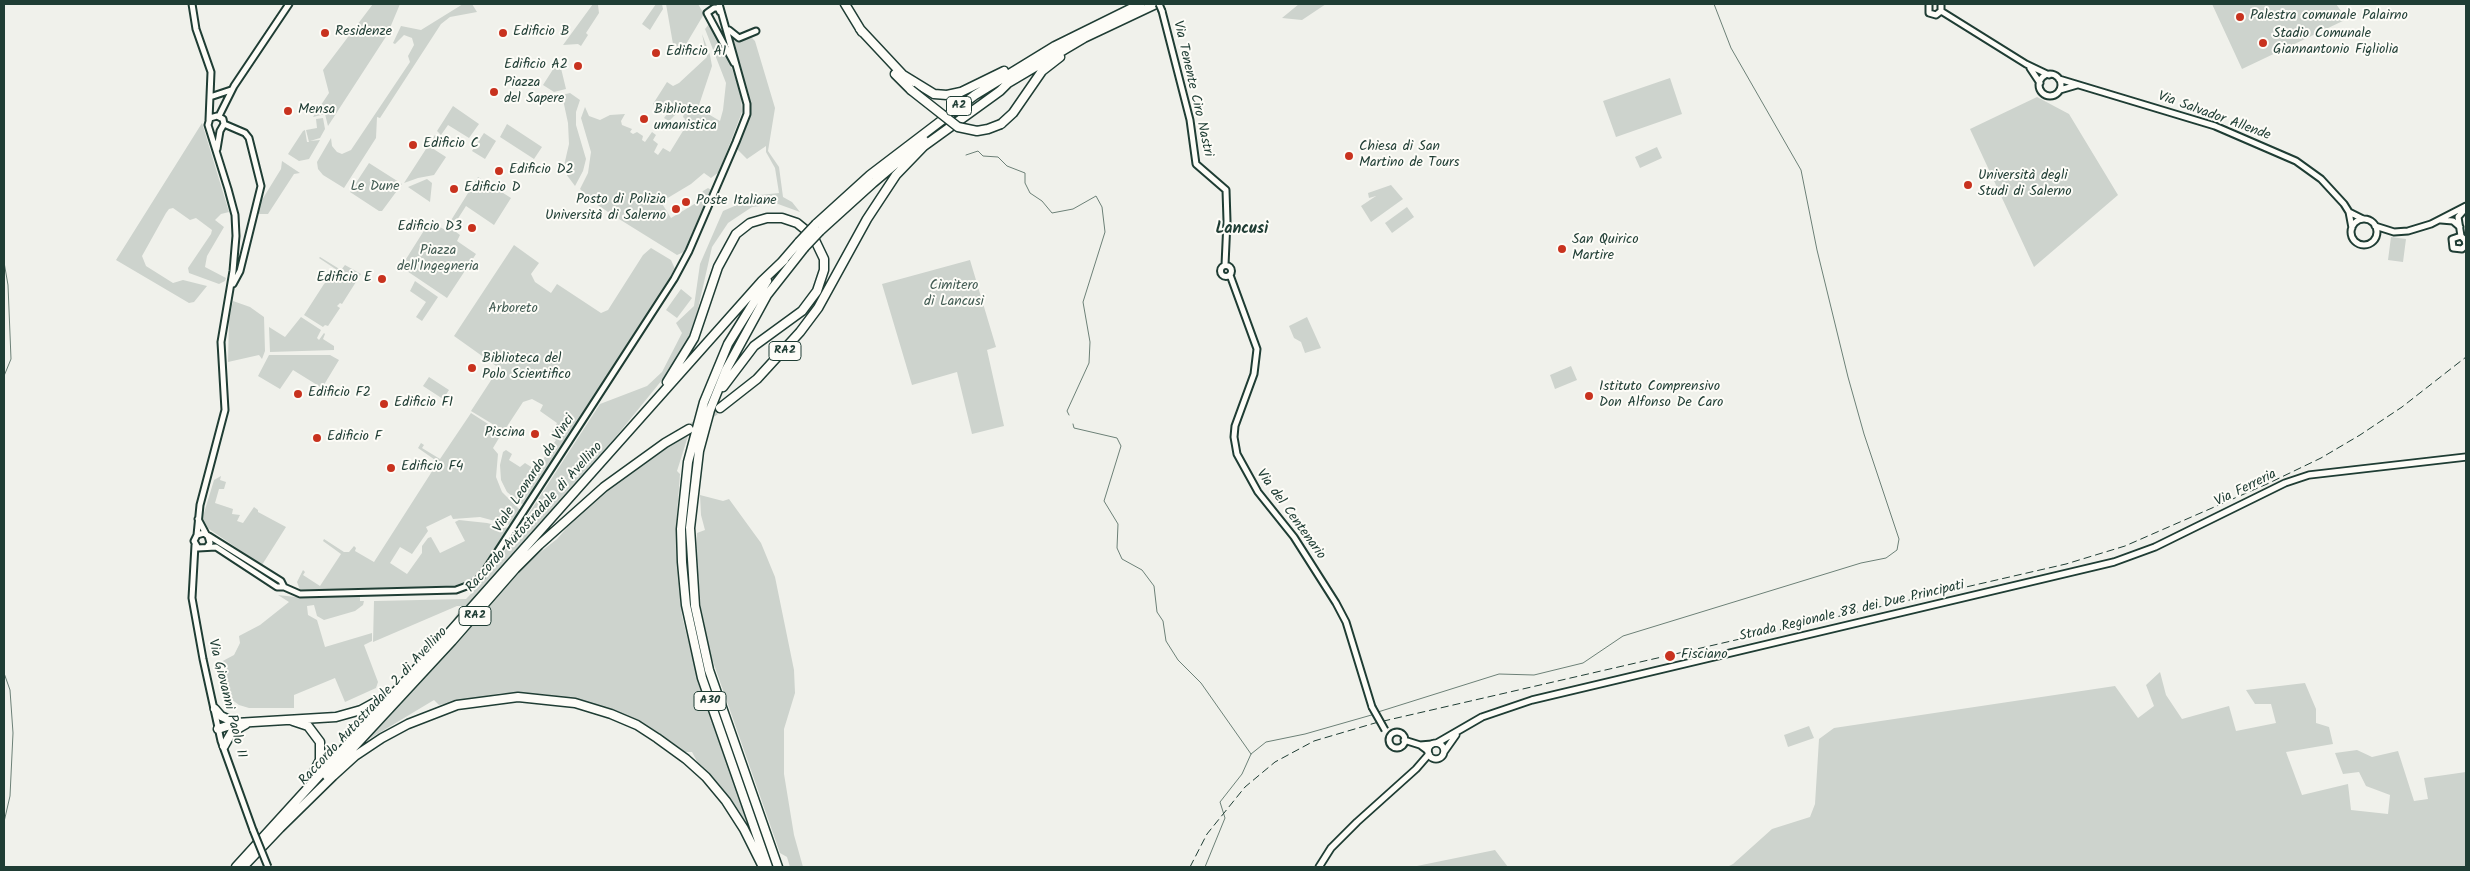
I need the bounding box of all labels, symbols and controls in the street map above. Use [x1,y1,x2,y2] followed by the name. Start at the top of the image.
[2250,9,2408,25] place label: Palestra comunale Palairno
[2234,11,2246,23] marker: Palestra comunale Palairno
[1168,19,1216,159] street label: Via Tenente Ciro Nastri
[335,25,392,41] place label: Residenze
[513,25,569,41] place label: Edificio B
[319,27,331,39] marker: Residenze
[497,27,509,39] marker: Edificio B
[2273,27,2399,59] place label: Stadio Comunale Giannantonio Figliolia
[2257,37,2269,49] marker: Stadio Comunale Giannantonio Figliolia
[666,45,726,61] place label: Edificio A1
[650,47,662,59] marker: Edificio A1
[504,58,568,74] place label: Edificio A2
[572,60,584,72] marker: Edificio A2
[504,76,564,108] place label: Piazza del Sapere
[488,86,500,98] marker: Piazza del Sapere
[2155,89,2273,145] street label: Via Salvador Allende
[946,96,972,115] road number: A2
[298,103,335,119] place label: Mensa
[654,103,717,136] place label: Biblioteca umanistica
[282,105,294,117] marker: Mensa
[638,113,650,125] marker: Biblioteca umanistica
[423,137,479,153] place label: Edificio C
[407,139,419,151] marker: Edificio C
[1359,140,1459,172] place label: Chiesa di San Martino de Tours
[1343,150,1355,162] marker: Chiesa di San Martino de Tours
[509,163,574,179] place label: Edificio D2
[493,165,505,177] marker: Edificio D2
[1978,169,2072,202] place label: Università degli Studi di Salerno
[1962,179,1974,191] marker: Università degli Studi di Salerno
[350,180,400,196] park label: Le Dune
[464,181,520,197] place label: Edificio D
[448,183,460,195] marker: Edificio D
[545,193,666,226] place label: Posto di Polizia Università di Salerno
[696,194,777,210] place label: Poste Italiane
[680,196,692,208] marker: Poste Italiane
[670,203,682,215] marker: Posto di Polizia Università di Salerno
[398,220,462,236] place label: Edificio D3
[1216,220,1268,240] district label: Lancusi
[466,222,478,234] marker: Edificio D3
[1572,233,1639,266] place label: San Quirico Martire
[1556,243,1568,255] marker: San Quirico Martire
[397,244,479,276] park label: Piazza dell'Ingegneria
[316,271,372,287] place label: Edificio E
[376,273,388,285] marker: Edificio E
[924,279,984,312] park label: Cimitero di Lancusi
[488,302,538,318] park label: Arboreto
[769,342,801,361] road number: RA2
[482,352,571,384] place label: Biblioteca del Polo Scientifico
[466,362,478,374] marker: Biblioteca del Polo Scientifico
[1599,380,1723,412] place label: Istituto Comprensivo Don Alfonso De Caro
[308,386,371,402] place label: Edificio F2
[292,388,304,400] marker: Edificio F2
[1583,390,1595,402] marker: Istituto Comprensivo Don Alfonso De Caro
[394,396,453,412] place label: Edificio F1
[378,398,390,410] marker: Edificio F1
[490,412,580,536] street label: Viale Leonardo da Vinci
[485,426,525,442] place label: Piscina
[529,428,541,440] marker: Piscina
[327,430,382,446] place label: Edificio F
[311,432,323,444] marker: Edificio F
[463,439,607,597] street label: Raccordo Autostradale di Avellino
[401,460,463,476] place label: Edificio F4
[385,462,397,474] marker: Edificio F4
[1252,467,1328,563] street label: Via del Centenario
[2212,467,2280,511] street label: Via Ferreria
[1738,578,1966,646] street label: Strada Regionale 88 dei Due Principati
[459,606,491,626] road number: RA2
[296,624,452,790] street label: Raccordo Autostradale 2 di Avellino
[203,638,249,760] street label: Via Giovanni Paolo II
[1681,648,1728,664] place label: Fisciano
[1663,649,1677,663] marker: Fisciano
[694,691,726,710] road number: A30

